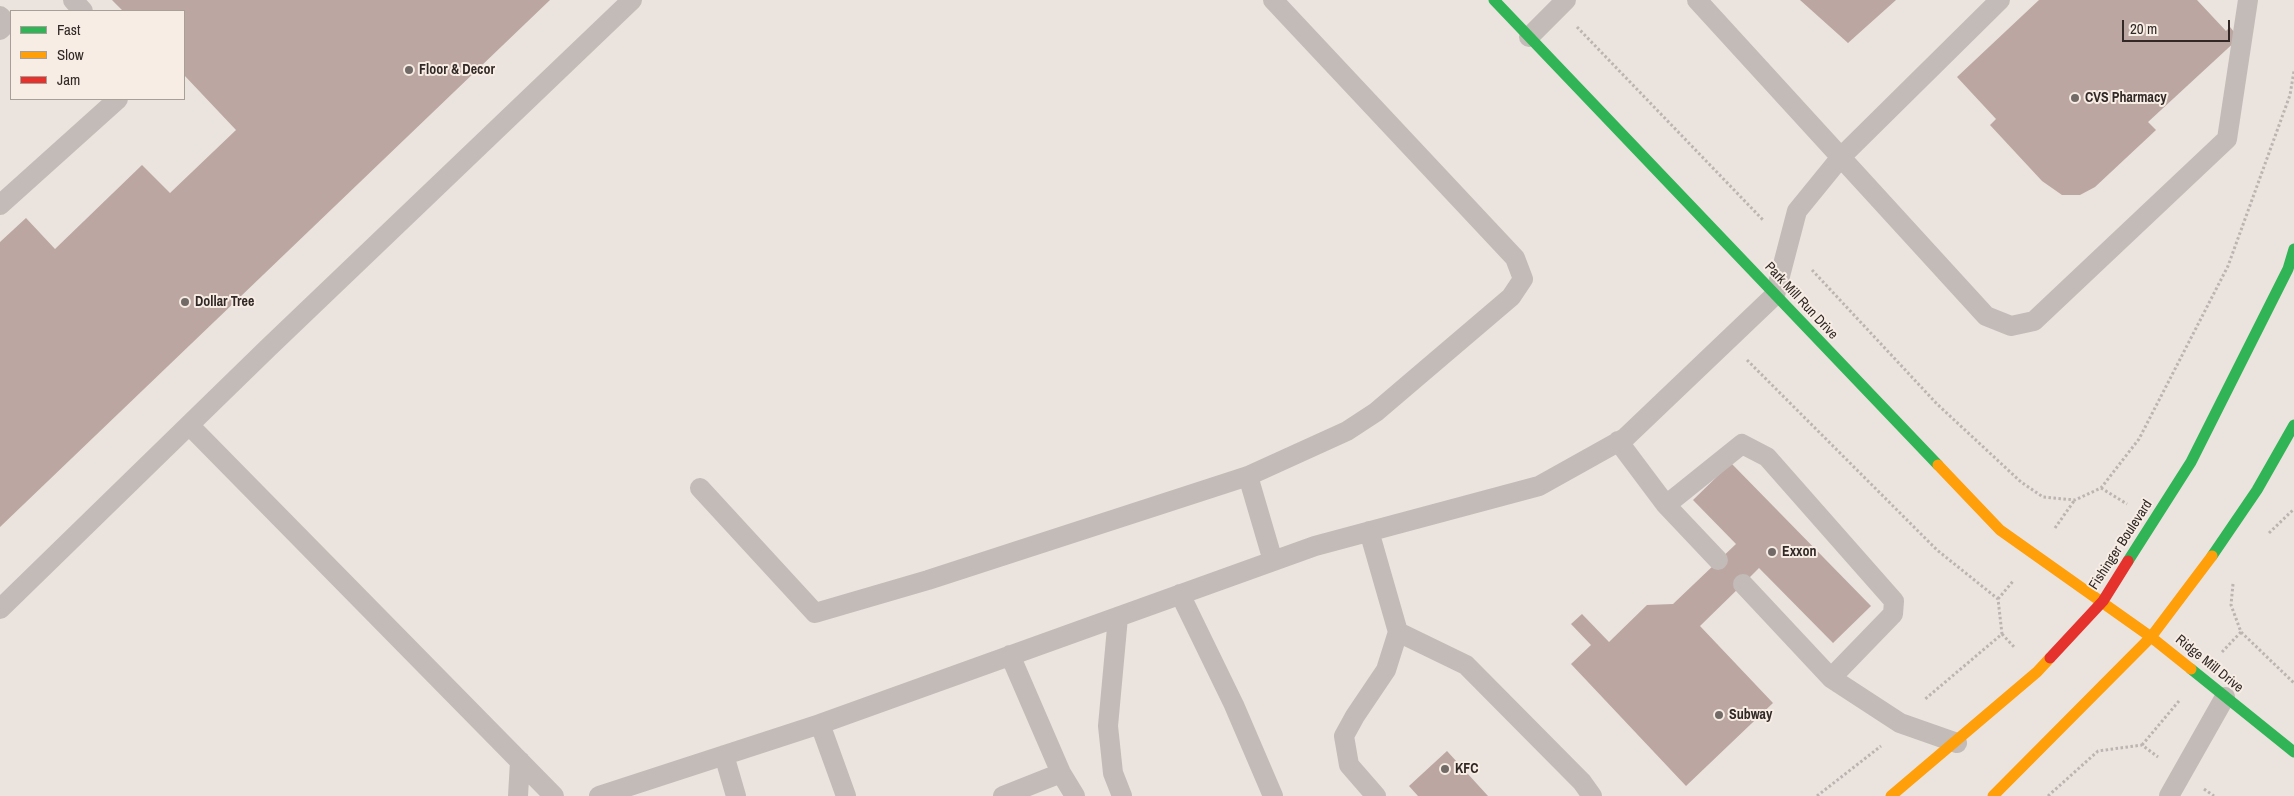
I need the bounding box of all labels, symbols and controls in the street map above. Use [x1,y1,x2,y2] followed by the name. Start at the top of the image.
[10,10,185,100] legend
[2124,10,2232,42] scale bar
[2130,18,2157,39] text: 20 m
[57,19,80,40] text: Fast
[57,44,84,65] text: Slow
[419,62,495,78] place label: Floor & Decor
[403,64,415,76] marker: Floor & Decor
[57,69,80,90] text: Jam
[2085,90,2167,106] place label: CVS Pharmacy
[2069,92,2081,104] marker: CVS Pharmacy
[1761,259,1841,343] street label: Park Mill Run Drive
[195,294,254,310] place label: Dollar Tree
[179,296,191,308] marker: Dollar Tree
[2086,497,2156,593] street label: Fishinger Boulevard
[1782,544,1816,560] place label: Exxon
[1766,546,1778,558] marker: Exxon
[2172,632,2246,696] street label: Ridge Mill Drive
[1729,707,1772,723] place label: Subway
[1713,709,1725,721] marker: Subway
[1455,761,1479,777] place label: KFC
[1439,763,1451,775] marker: KFC

